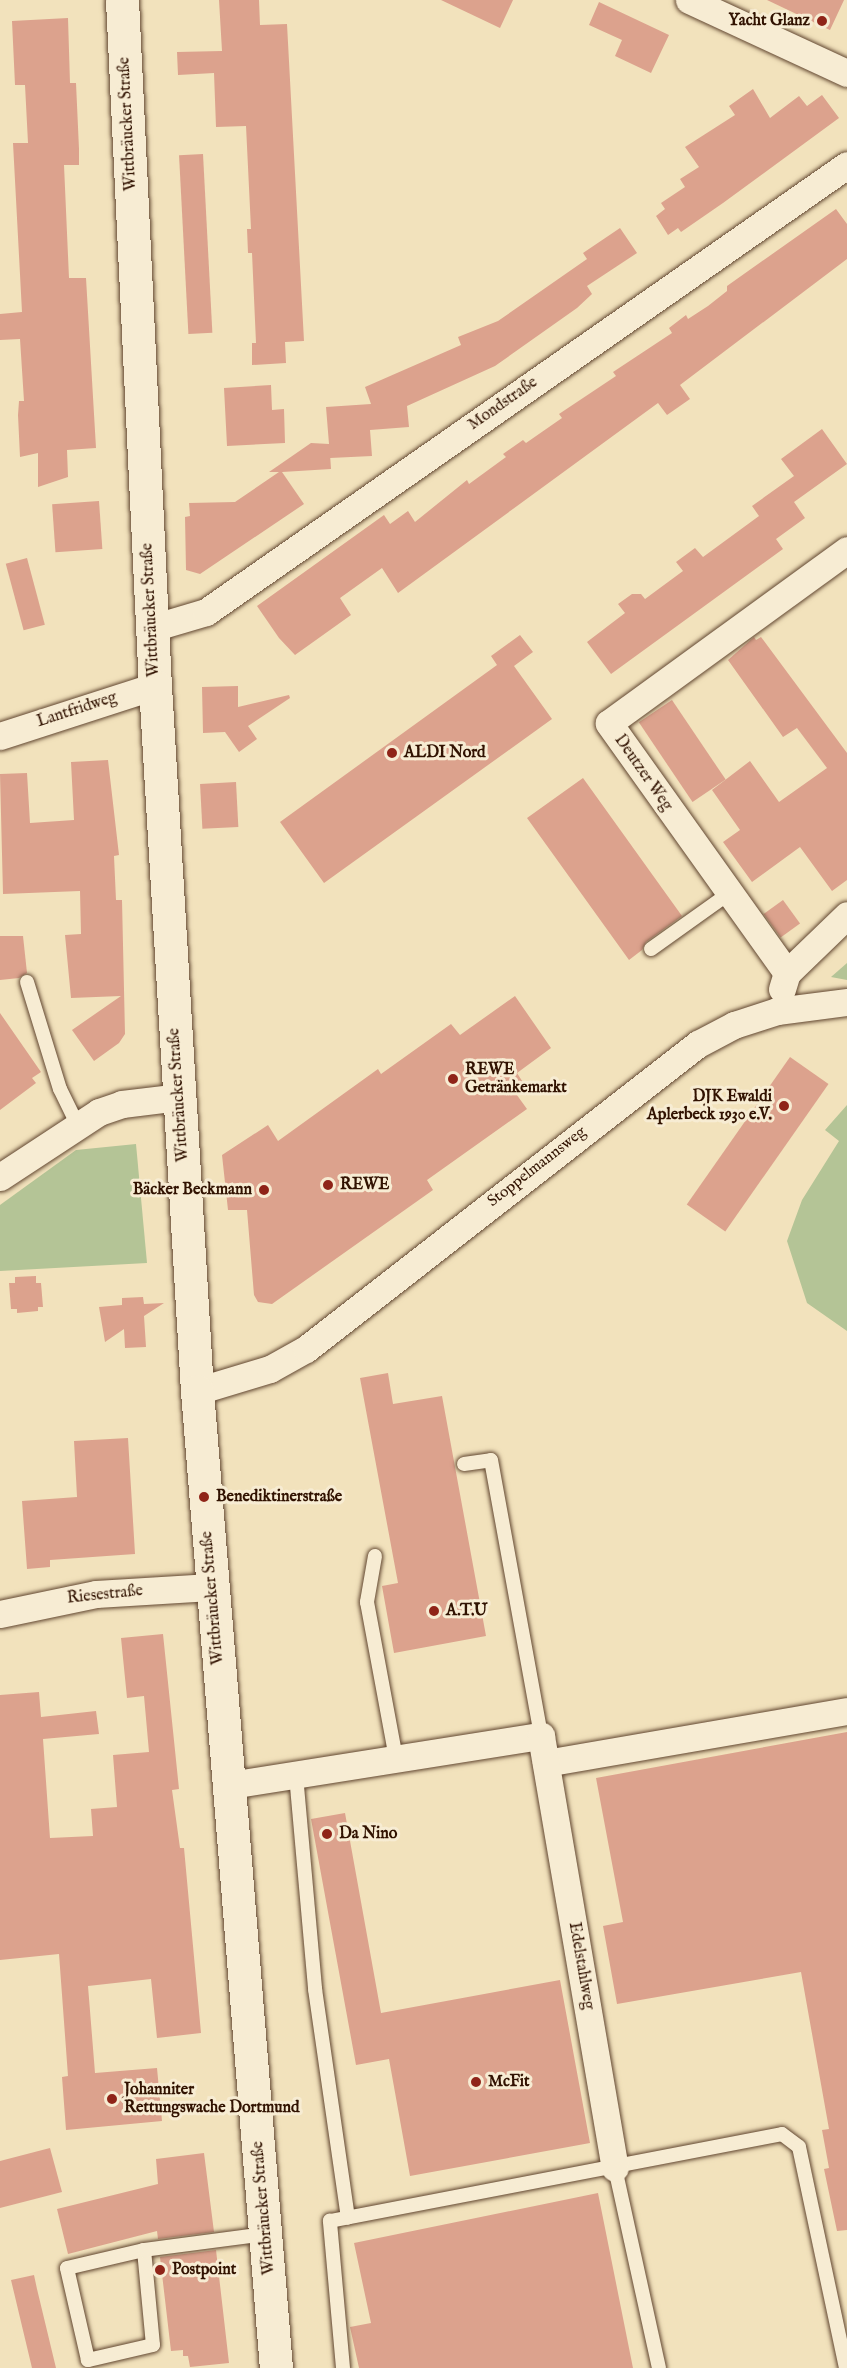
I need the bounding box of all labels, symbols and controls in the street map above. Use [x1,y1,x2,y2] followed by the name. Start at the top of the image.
[728,11,810,31] place label: Yacht Glanz
[815,14,829,28] marker: Yacht Glanz
[115,57,141,191] street label: Wittbräucker Straße
[465,373,541,435] street label: Mondstraße
[138,543,164,677] street label: Wittbräucker Straße
[35,688,119,732] street label: Lantfridweg
[610,731,676,815] street label: Deutzer Weg
[404,743,486,763] place label: ALDI Nord
[385,746,399,760] marker: ALDI Nord
[165,1027,193,1163] street label: Wittbräucker Straße
[465,1060,567,1098] place label: REWE Getränkemarkt
[446,1072,460,1086] marker: REWE Getränkemarkt
[647,1087,772,1125] place label: DJK Ewaldi Aplerbeck 1930 e.V.
[777,1099,791,1113] marker: DJK Ewaldi Aplerbeck 1930 e.V.
[484,1123,590,1211] street label: Stoppelmannsweg
[340,1175,389,1195] place label: REWE
[321,1178,335,1192] marker: REWE
[133,1180,252,1200] place label: Bäcker Beckmann
[257,1183,271,1197] marker: Bäcker Beckmann
[216,1487,342,1507] place label: Benediktinerstraße
[197,1490,211,1504] marker: Benediktinerstraße
[198,1530,228,1666] street label: Wittbräucker Straße
[66,1581,144,1609] street label: Riesestraße
[446,1601,487,1621] place label: A.T.U
[427,1604,441,1618] marker: A.T.U
[339,1824,397,1844] place label: Da Nino
[320,1827,334,1841] marker: Da Nino
[564,1921,598,2011] street label: Edelstahlweg
[488,2072,530,2092] place label: McFit
[469,2075,483,2089] marker: McFit
[124,2080,300,2118] place label: Johanniter Rettungswache Dortmund
[105,2092,119,2106] marker: Johanniter Rettungswache Dortmund
[249,2140,279,2276] street label: Wittbräucker Straße
[172,2260,236,2280] place label: Postpoint
[153,2263,167,2277] marker: Postpoint

